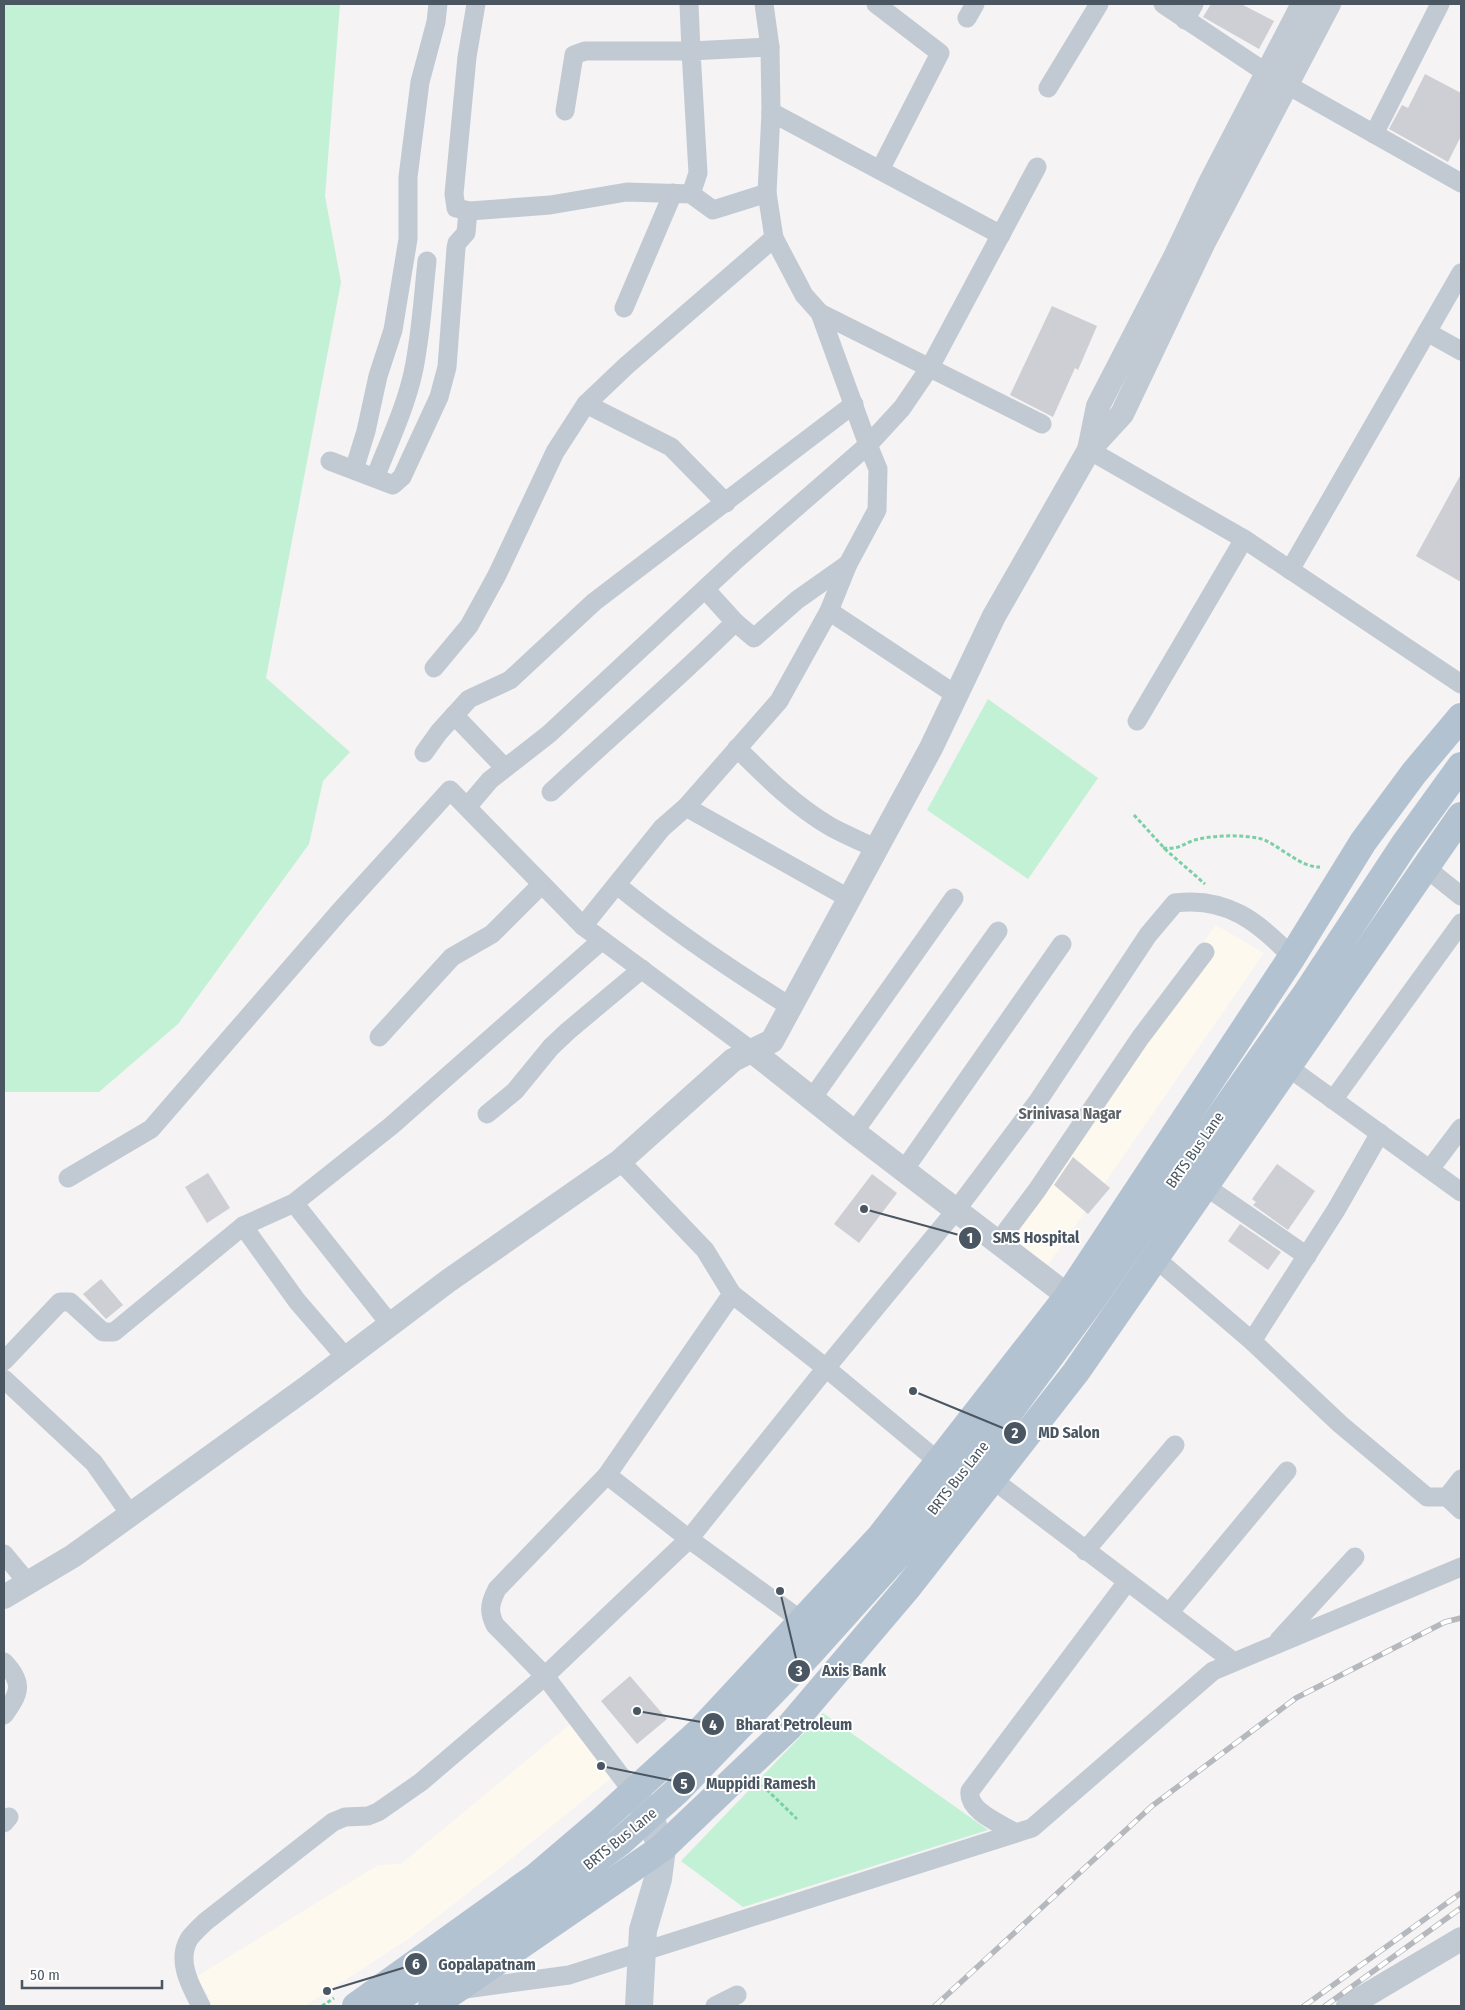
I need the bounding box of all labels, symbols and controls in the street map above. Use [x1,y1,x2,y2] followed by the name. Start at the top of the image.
[1019,1104,1122,1123] district label: Srinivasa Nagar
[1162,1108,1228,1192] street label: BRTS Bus Lane
[957,1222,1089,1253] callout: SMS Hospital
[993,1228,1080,1247] text: SMS Hospital
[967,1229,973,1247] text: 1
[1003,1417,1110,1448] callout: MD Salon
[1038,1423,1100,1442] text: MD Salon
[1011,1424,1019,1442] text: 2
[924,1437,992,1519] street label: BRTS Bus Lane
[786,1655,896,1686] callout: Axis Bank
[821,1661,887,1680] text: Axis Bank
[794,1662,803,1680] text: 3
[701,1709,862,1740] callout: Bharat Petroleum
[736,1715,852,1734] text: Bharat Petroleum
[709,1716,717,1734] text: 4
[671,1768,826,1799] callout: Muppidi Ramesh
[706,1774,816,1793] text: Muppidi Ramesh
[680,1775,688,1793] text: 5
[580,1804,660,1874] street label: BRTS Bus Lane
[403,1949,546,1980] callout: Gopalapatnam
[412,1955,420,1973] text: 6
[438,1955,536,1974] text: Gopalapatnam
[22,1958,162,1990] scale bar
[30,1966,60,1984] text: 50 m

